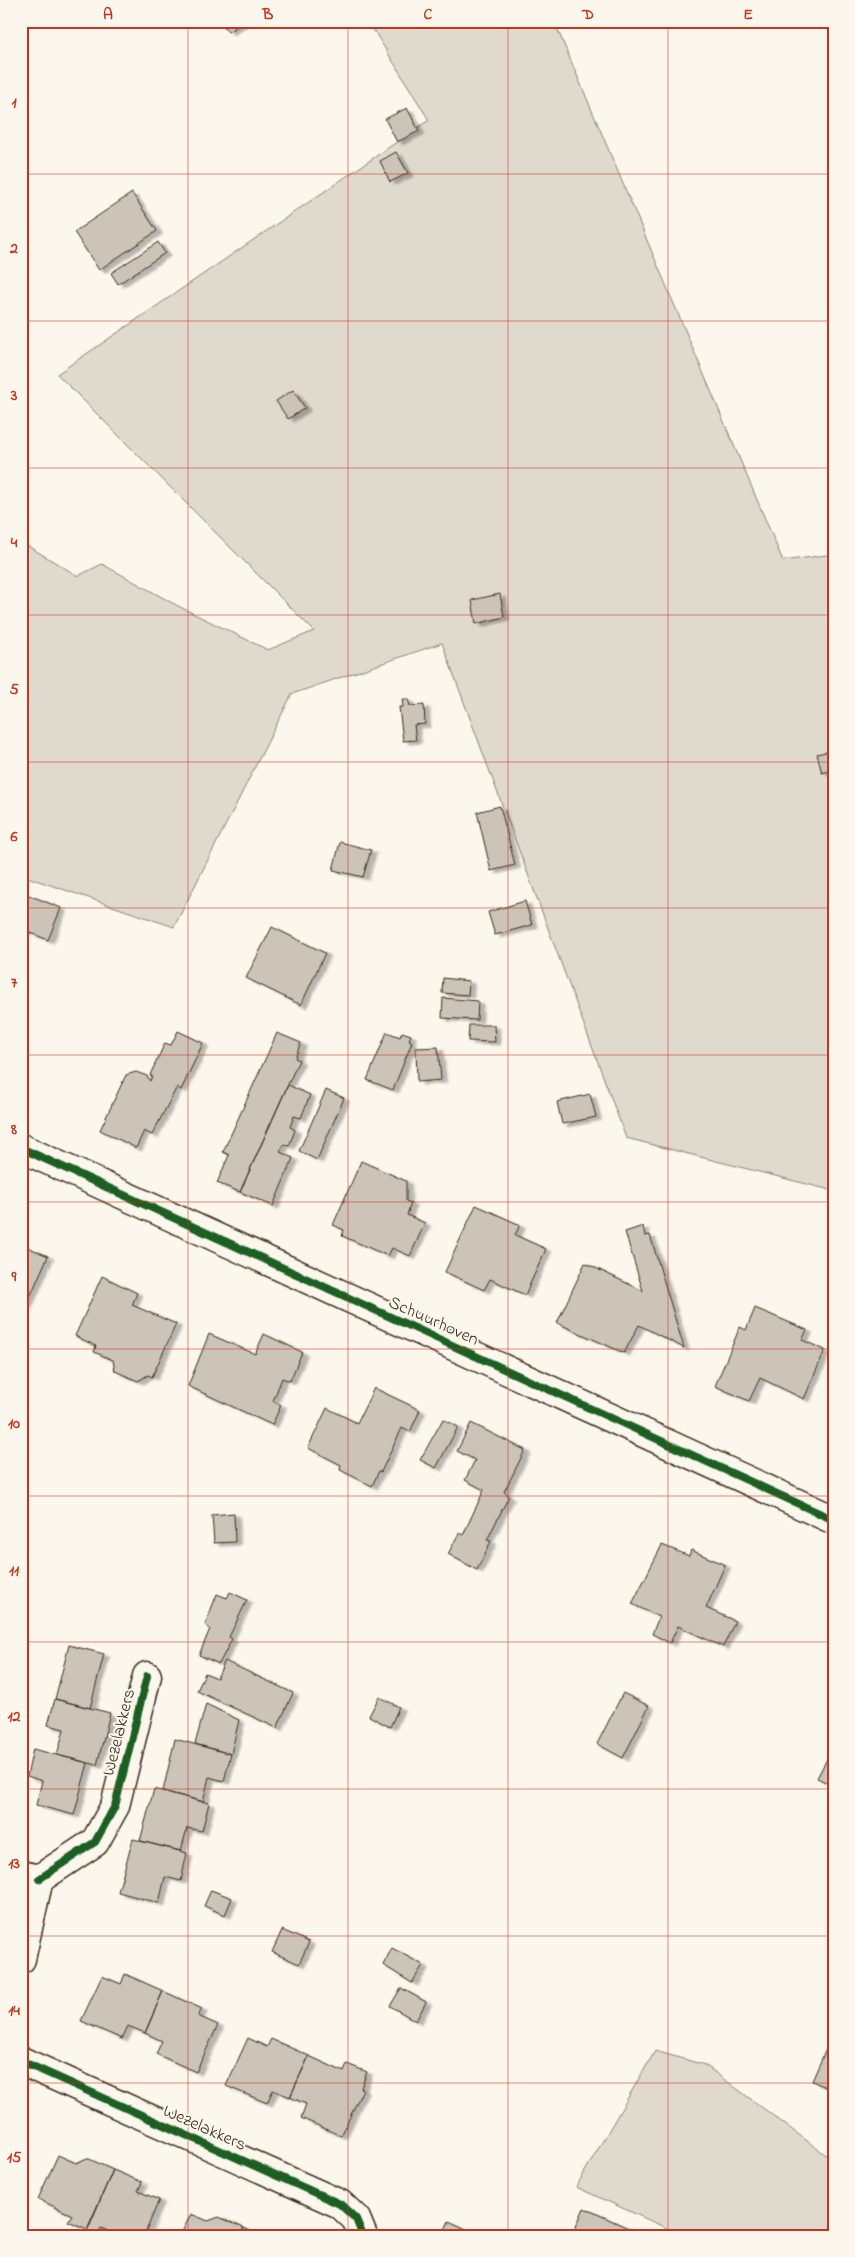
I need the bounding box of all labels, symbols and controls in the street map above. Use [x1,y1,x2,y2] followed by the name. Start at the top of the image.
[103,3,113,27] text: A
[262,3,274,27] text: B
[424,3,433,27] text: C
[581,3,594,27] text: D
[743,3,753,27] text: E
[11,91,17,115] text: 1
[9,237,18,261] text: 2
[10,384,18,408] text: 3
[10,531,18,555] text: 4
[9,678,19,702] text: 5
[9,825,18,849] text: 6
[11,971,18,995] text: 7
[10,1118,17,1142] text: 8
[11,1265,17,1289] text: 9
[384,1290,483,1353] street label: Schuurhoven
[8,1412,20,1436] text: 10
[9,1559,20,1583] text: 11
[97,1686,143,1779] street label: Wezelakkers
[7,1705,21,1729] text: 12
[8,1852,20,1876] text: 13
[8,1999,20,2023] text: 14
[158,2099,250,2159] street label: Wezelakkers
[7,2146,22,2170] text: 15

